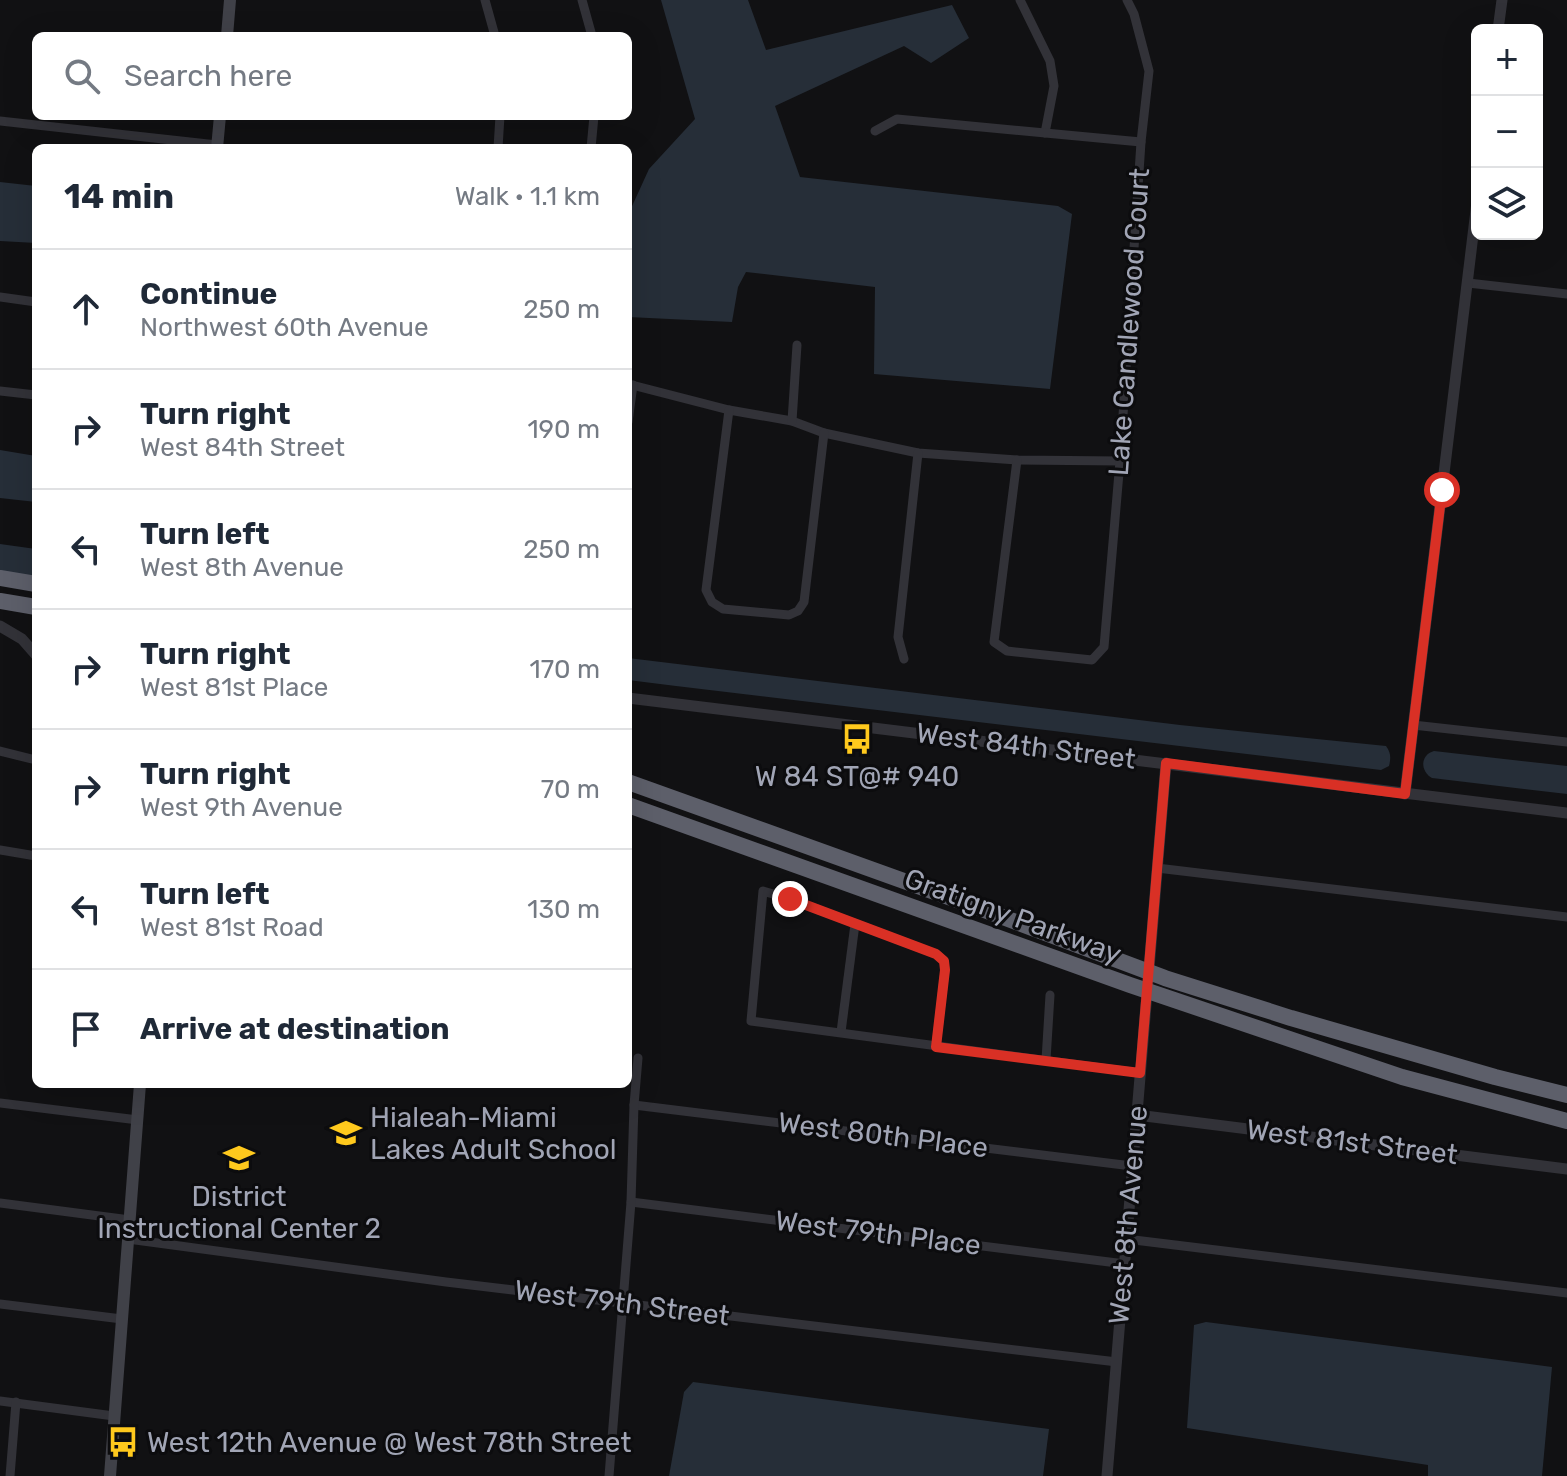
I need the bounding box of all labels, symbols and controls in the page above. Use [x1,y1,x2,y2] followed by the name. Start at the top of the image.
[1471,24,1543,240] map controls
[1471,24,1543,96] button: +
[32,32,632,120] search box
[60,54,104,98] icon: search
[124,58,292,94] text: Search here
[1471,96,1543,168] button: −
[1102,167,1156,477] street label: Lake Candlewood Court
[1471,168,1543,240] button: layers
[64,176,174,217] text: 14 min
[455,181,600,212] text: Walk · 1.1 km
[140,276,277,312] text: Continue
[64,287,108,331] icon: ahead
[523,294,600,325] text: 250 m
[140,312,428,343] text: Northwest 60th Avenue
[140,396,291,432] text: Turn right
[64,407,108,451] icon: right
[527,414,600,445] text: 190 m
[140,432,345,463] text: West 84th Street
[1424,472,1460,508] route start
[140,516,270,552] text: Turn left
[64,527,108,571] icon: left
[523,534,600,565] text: 250 m
[140,552,344,583] text: West 8th Avenue
[140,636,291,672] text: Turn right
[64,647,108,691] icon: right
[530,654,600,685] text: 170 m
[140,672,328,703] text: West 81st Place
[915,716,1138,776] street label: West 84th Street
[840,722,874,756] bus stop icon: W 84 ST@# 940
[140,756,291,792] text: Turn right
[755,760,959,793] place label: W 84 ST@# 940
[64,767,108,811] icon: right
[541,774,600,805] text: 70 m
[140,792,343,823] text: West 9th Avenue
[900,861,1126,971] street label: Gratigny Parkway
[140,876,270,912] text: Turn left
[772,881,808,917] route end
[64,887,108,931] icon: left
[527,894,600,925] text: 130 m
[140,912,324,943] text: West 81st Road
[64,1007,108,1051] icon: arrive
[140,1011,450,1047] text: Arrive at destination
[370,1101,617,1166] place label: Hialeah-Miami Lakes Adult School
[1102,1104,1154,1326] street label: West 8th Avenue
[776,1106,990,1164] street label: West 80th Place
[1245,1113,1459,1171] street label: West 81st Street
[329,1116,363,1150] school or university icon: Hialeah-Miami Lakes Adult School
[222,1141,256,1175] school or university icon: District Instructional Center 2
[97,1180,381,1245] place label: District Instructional Center 2
[773,1204,983,1262] street label: West 79th Place
[513,1273,731,1333] street label: West 79th Street
[106,1425,140,1459] bus stop icon: West 12th Avenue @ West 78th Street
[147,1426,631,1459] place label: West 12th Avenue @ West 78th Street

